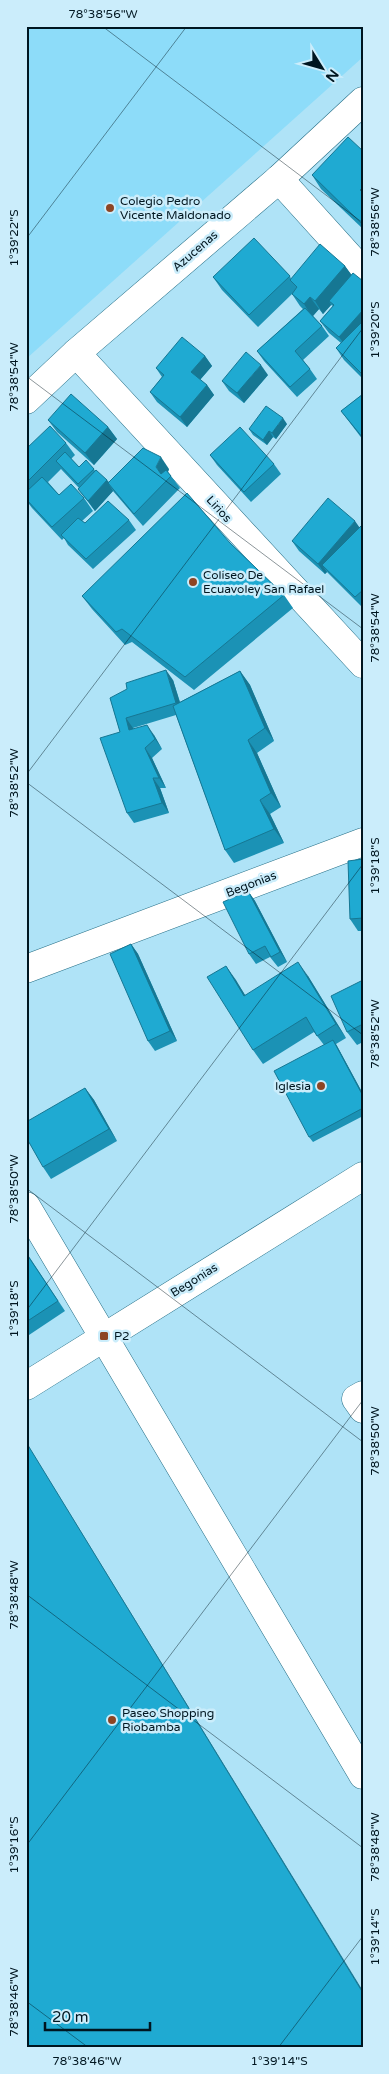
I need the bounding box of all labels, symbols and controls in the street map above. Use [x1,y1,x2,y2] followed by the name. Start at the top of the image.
[68,7,138,21] text: 78°38'56"W
[296,42,346,92] north arrow
[322,66,342,85] text: N
[368,187,382,257] text: 78°38'56"W
[120,194,231,222] place label: Colegio Pedro Vicente Maldonado
[104,202,116,214] marker: Colegio Pedro Vicente Maldonado
[7,209,21,267] text: 1°39'22"S
[170,227,221,274] street label: Azucenas
[368,301,382,359] text: 1°39'20"S
[7,342,21,412] text: 78°38'54"W
[204,493,235,525] street label: Lirios
[203,568,324,596] place label: Coliseo De Ecuavoley San Rafael
[187,576,199,588] marker: Coliseo De Ecuavoley San Rafael
[368,593,382,663] text: 78°38'54"W
[7,748,21,818] text: 78°38'52"W
[368,837,382,895] text: 1°39'18"S
[224,868,278,900] street label: Begonias
[368,999,382,1069] text: 78°38'52"W
[275,1079,311,1093] place label: Iglesia
[315,1080,327,1092] marker: Iglesia
[7,1154,21,1224] text: 78°38'50"W
[168,1260,220,1300] street label: Begonias
[7,1280,21,1338] text: 1°39'18"S
[114,1329,130,1343] place label: P2
[98,1330,110,1342] marker: P2
[368,1406,382,1476] text: 78°38'50"W
[7,1560,21,1630] text: 78°38'48"W
[122,1706,214,1734] place label: Paseo Shopping Riobamba
[106,1714,118,1726] marker: Paseo Shopping Riobamba
[368,1812,382,1882] text: 78°38'48"W
[7,1816,21,1874] text: 1°39'16"S
[368,1908,382,1966] text: 1°39'14"S
[7,1967,21,2037] text: 78°38'46"W
[45,1999,150,2031] scale bar
[52,2008,89,2026] text: 20 m
[52,2054,122,2068] text: 78°38'46"W
[250,2054,308,2068] text: 1°39'14"S

